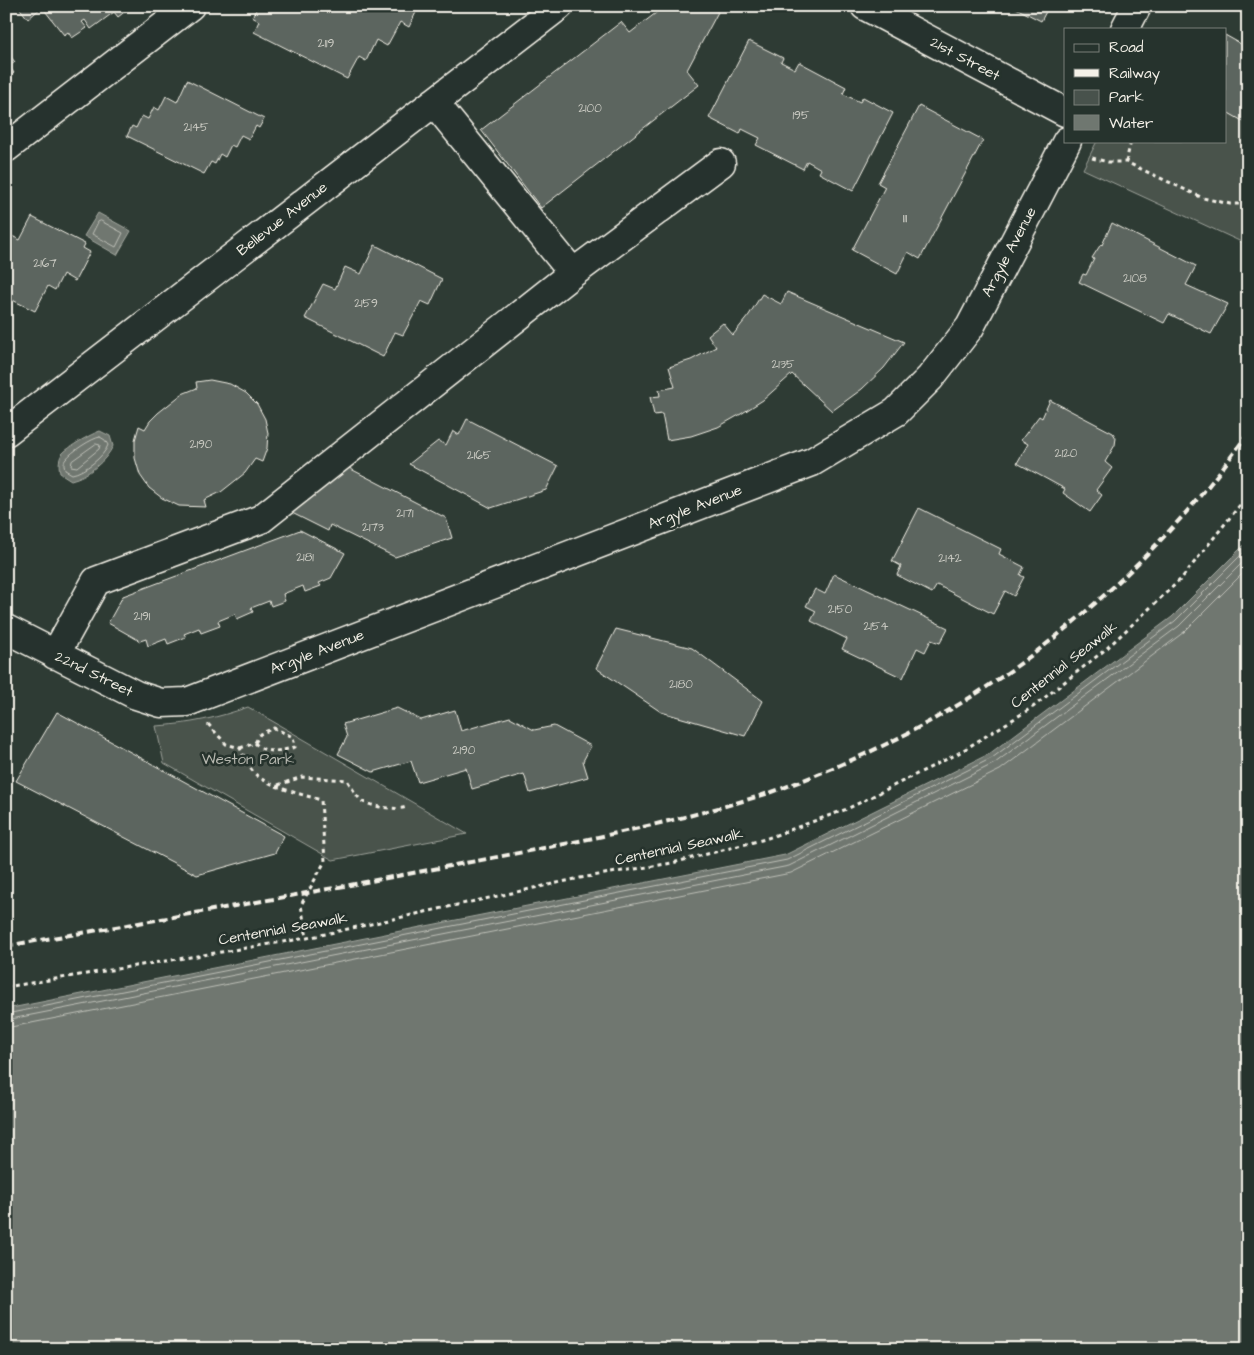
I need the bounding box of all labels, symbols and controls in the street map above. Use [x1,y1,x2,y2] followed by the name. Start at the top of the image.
[1064,28,1226,142] legend
[926,32,1004,86] street label: 21st Street
[318,35,335,52] house number: 2119
[1109,37,1144,58] text: Road
[1109,63,1160,85] text: Railway
[1109,87,1144,108] text: Park
[578,100,602,117] house number: 2100
[793,107,810,124] house number: 195
[1109,113,1153,134] text: Water
[183,119,209,136] house number: 2145
[232,177,332,261] street label: Bellevue Avenue
[976,203,1042,301] street label: Argyle Avenue
[903,210,908,227] house number: 111
[33,255,57,272] house number: 2167
[1123,270,1147,287] house number: 2108
[354,295,378,312] house number: 2159
[771,356,795,373] house number: 2135
[190,436,213,453] house number: 2190
[1055,445,1078,462] house number: 2120
[467,447,492,464] house number: 2165
[645,479,745,535] street label: Argyle Avenue
[396,505,414,522] house number: 2171
[362,519,384,536] house number: 2173
[296,549,314,566] house number: 2181
[938,550,962,567] house number: 2142
[828,601,853,618] house number: 2150
[134,608,151,625] house number: 2191
[1006,617,1122,713] street label: Centennial Seawalk
[863,618,889,635] house number: 2154
[267,624,367,680] street label: Argyle Avenue
[51,646,137,702] street label: 22nd Street
[669,676,693,693] house number: 2180
[453,742,476,759] house number: 2190
[202,749,294,770] park label: Weston Park
[613,823,745,871] street label: Centennial Seawalk
[217,907,349,951] street label: Centennial Seawalk

